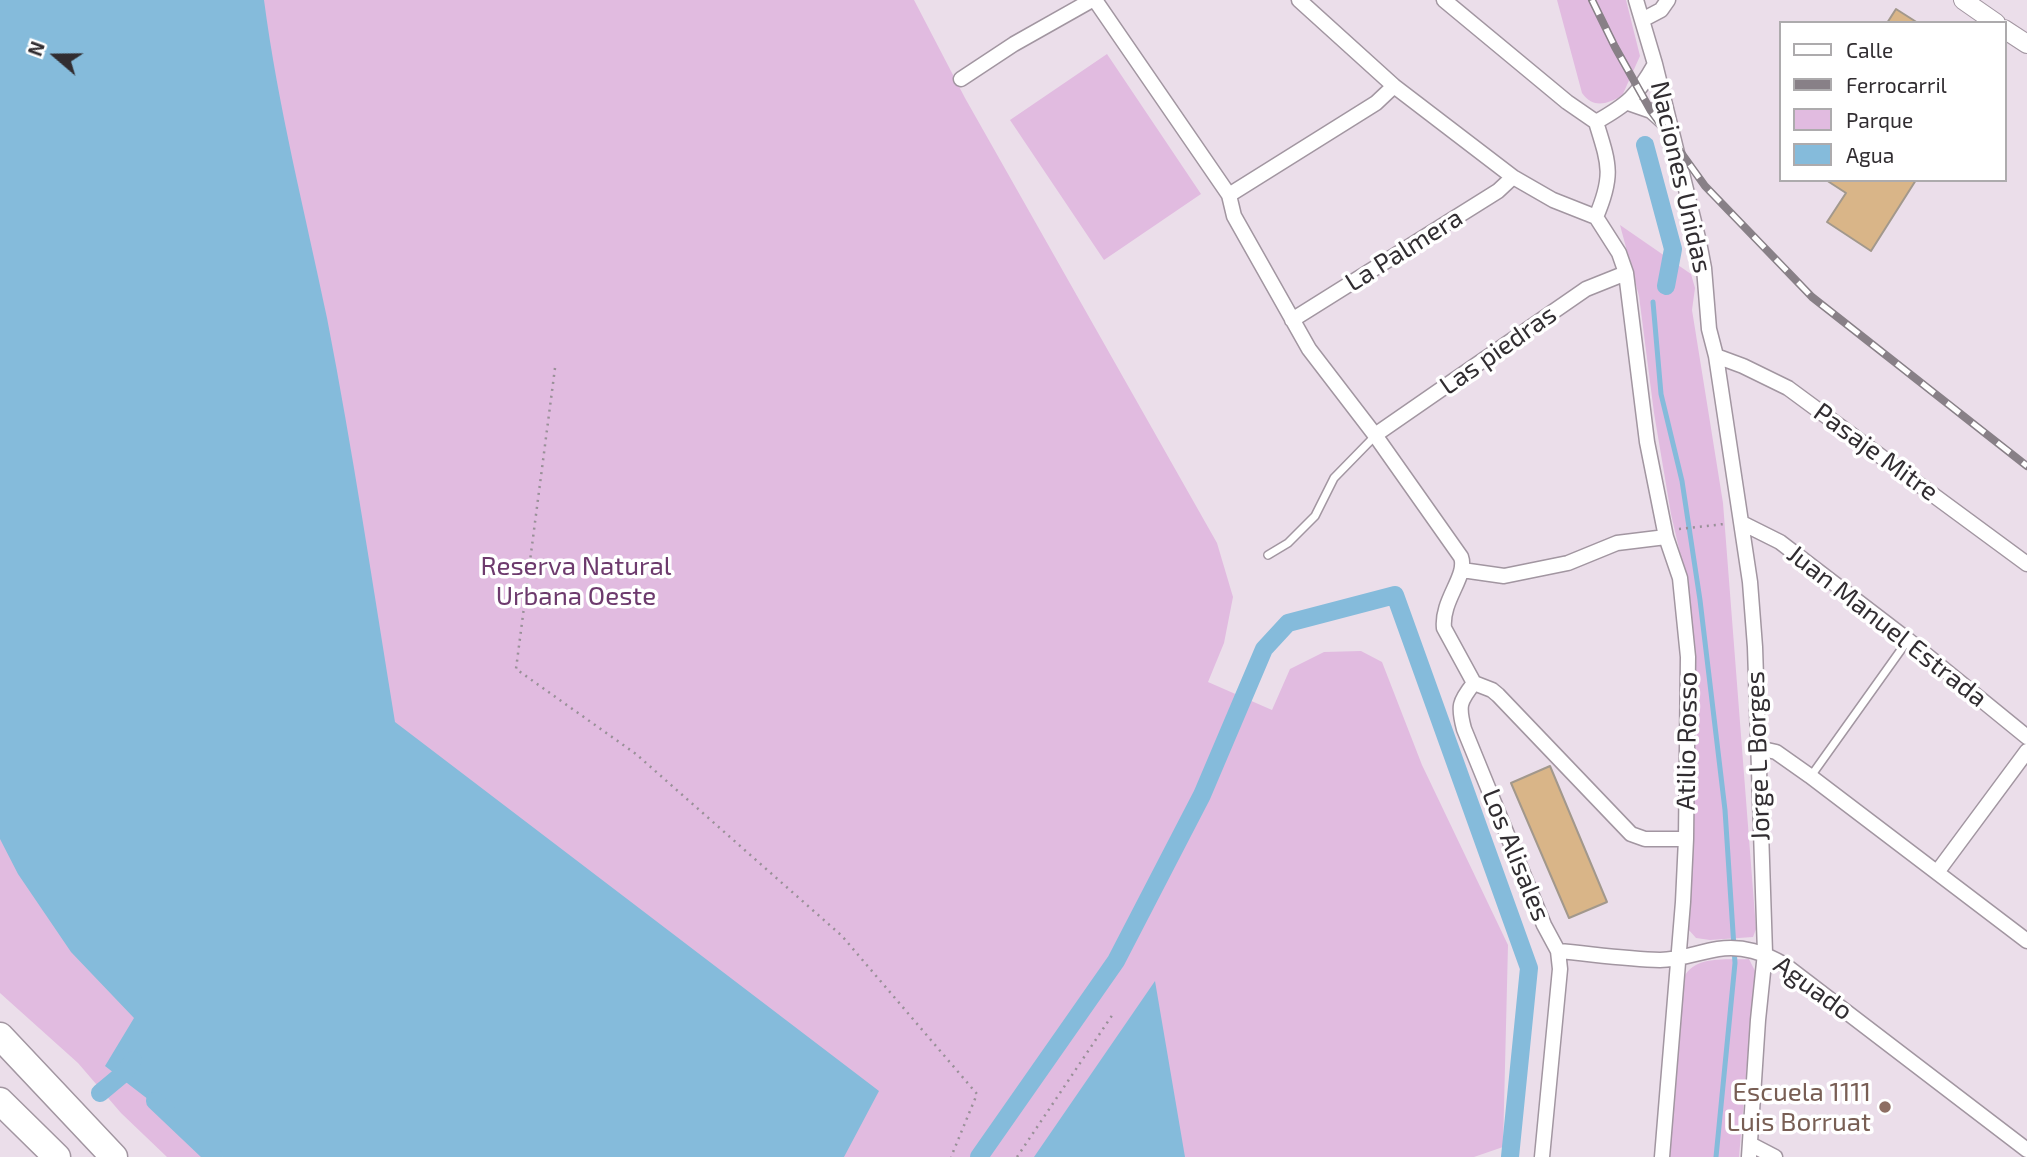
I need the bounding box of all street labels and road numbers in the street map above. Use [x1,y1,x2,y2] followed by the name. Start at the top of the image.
[1644,78,1718,276] street label: Naciones Unidas
[1340,202,1468,298] street label: La Palmera
[1434,299,1562,401] street label: Las piedras
[1808,396,1944,508] street label: Pasaje Mitre
[1781,538,1993,714] street label: Juan Manuel Estrada
[1739,670,1777,842] street label: Jorge L Borges
[1670,671,1704,811] street label: Atilio Rosso
[1475,784,1557,926] street label: Los Alisales
[1768,949,1858,1027] street label: Aguado

